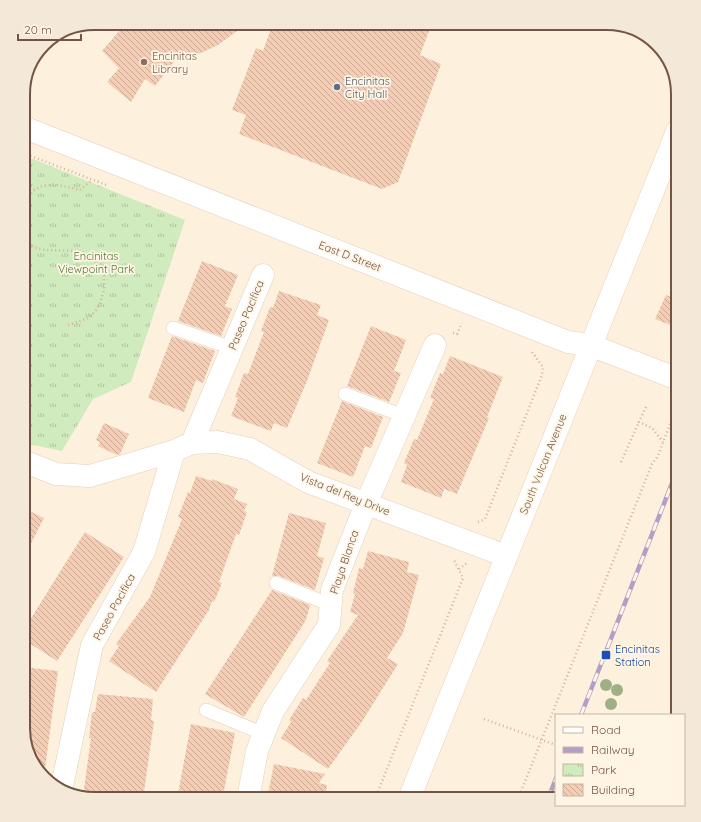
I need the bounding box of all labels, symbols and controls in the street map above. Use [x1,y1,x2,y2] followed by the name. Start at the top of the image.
[18,16,81,42] scale bar
[24,22,52,37] text: 20 m
[152,49,197,76] place label: Encinitas Library
[139,57,149,67] marker: Encinitas Library
[345,74,390,101] place label: Encinitas City Hall
[332,82,342,92] marker: Encinitas City Hall
[317,238,383,274] street label: East D Street
[58,249,134,276] park label: Encinitas Viewpoint Park
[225,278,267,352] street label: Paseo Pacifica
[516,412,570,516] street label: South Vulcan Avenue
[298,470,392,518] street label: Vista del Rey Drive
[327,528,361,596] street label: Playa Blanca
[90,571,138,643] street label: Paseo Pacifica
[615,642,660,669] place label: Encinitas Station
[600,649,612,661] marker: Encinitas Station
[555,714,685,806] legend
[591,722,621,737] text: Road
[591,742,635,757] text: Railway
[591,762,616,777] text: Park
[591,782,635,797] text: Building

